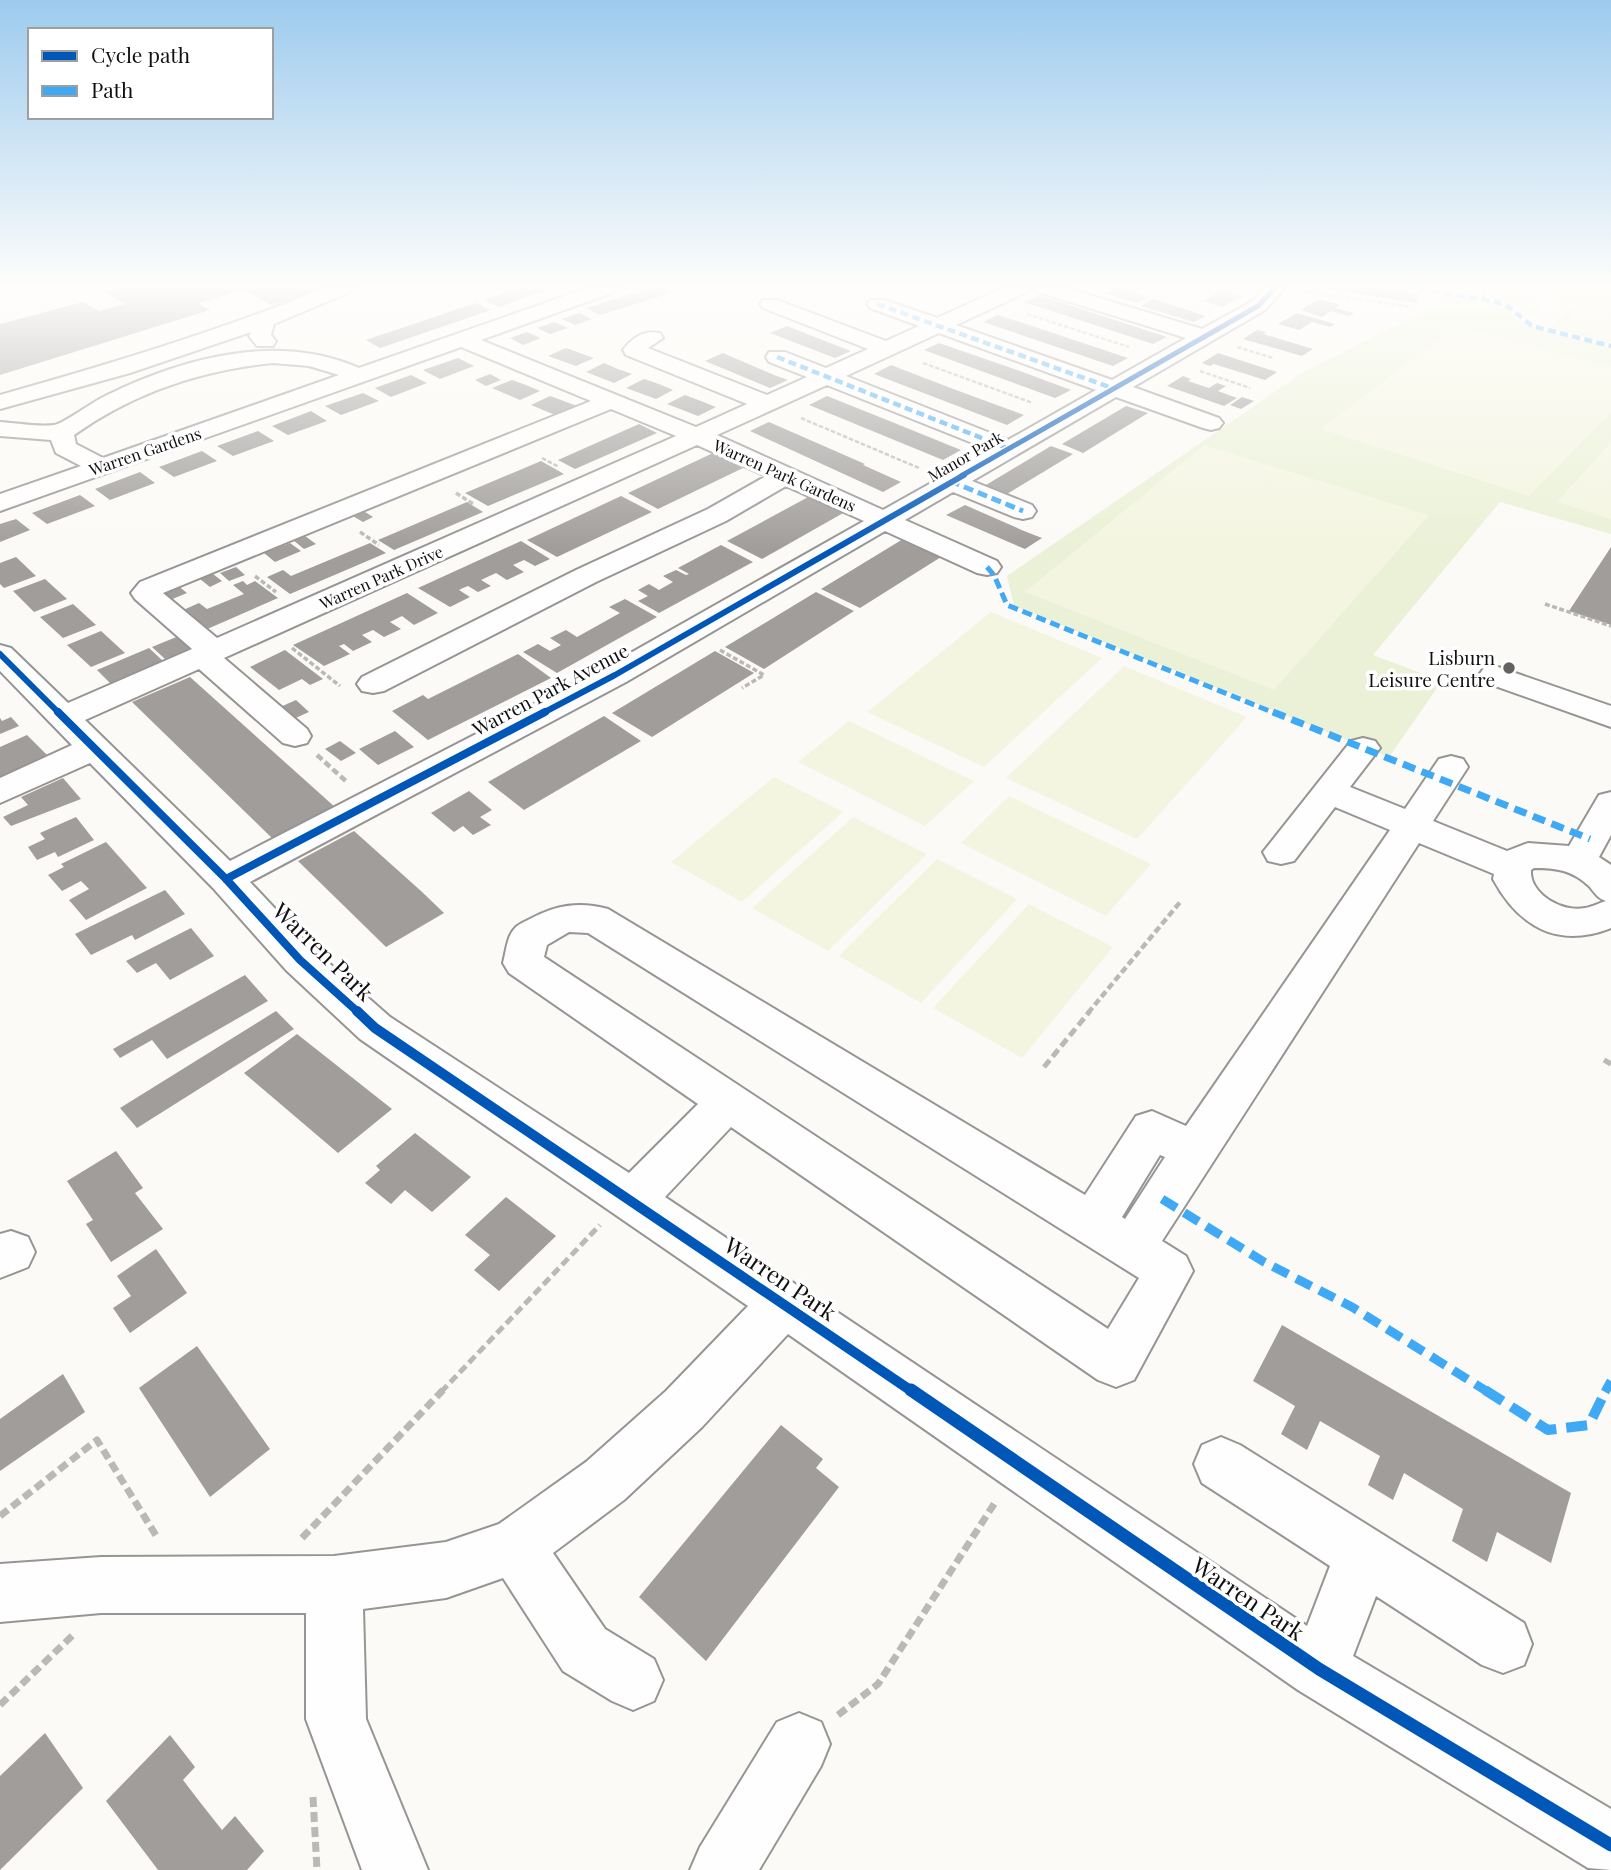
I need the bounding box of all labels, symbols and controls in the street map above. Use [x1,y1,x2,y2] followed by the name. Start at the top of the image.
[28,28,273,119] legend
[91,40,191,68] text: Cycle path
[91,75,134,103] text: Path
[85,422,204,480] street label: Warren Gardens
[923,426,1007,486] street label: Manor Park
[710,434,860,516] street label: Warren Park Gardens
[315,540,446,614] street label: Warren Park Drive
[466,637,633,742] street label: Warren Park Avenue
[1368,644,1496,692] place label: Lisburn Leisure Centre
[1501,660,1517,676] marker: Lisburn Leisure Centre
[266,894,382,1007] street label: Warren Park
[718,1228,844,1327] street label: Warren Park
[1186,1548,1312,1647] street label: Warren Park

